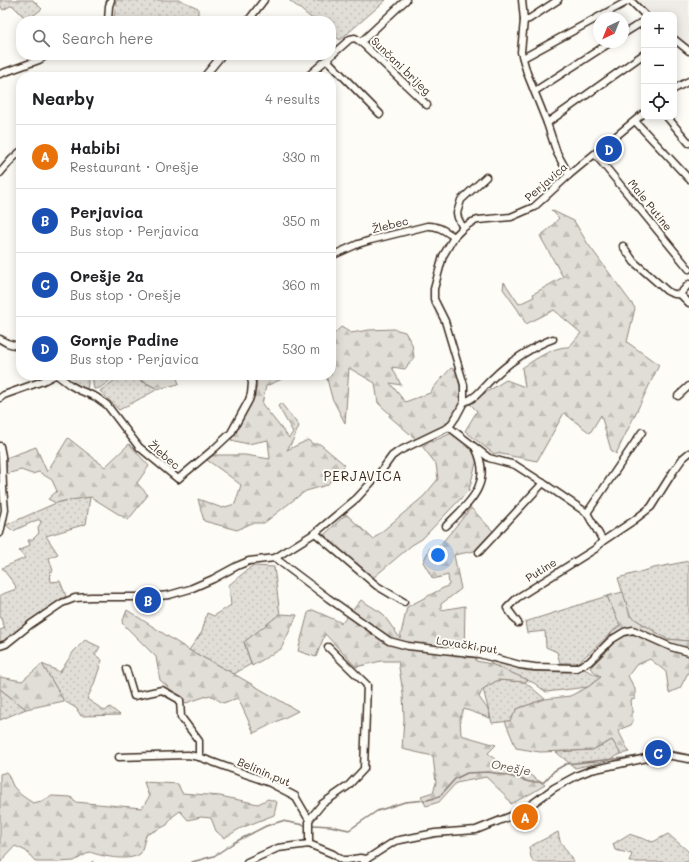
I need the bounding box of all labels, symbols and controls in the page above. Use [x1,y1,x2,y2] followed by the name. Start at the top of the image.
[593,12,629,48] north arrow
[641,12,677,120] map controls
[641,12,677,48] button: +
[16,16,336,60] search box
[30,27,52,49] icon: search
[62,28,153,48] text: Search here
[368,33,434,98] street label: Sunčani brijeg
[641,48,677,84] button: −
[641,84,677,120] button: locate
[32,87,94,109] text: Nearby
[265,90,320,107] text: 4 results
[596,134,622,164] pin: D
[70,138,121,158] text: Habibi
[40,148,50,165] text: A
[282,148,320,165] text: 330 m
[70,158,199,175] text: Restaurant · Orešje
[521,159,570,204] street label: Perjavica
[625,176,676,234] street label: Male Putine
[70,202,143,222] text: Perjavica
[41,212,49,229] text: B
[282,212,320,229] text: 350 m
[370,213,410,236] street label: Žlebec
[70,222,199,239] text: Bus stop · Perjavica
[70,266,144,286] text: Orešje 2a
[40,276,50,293] text: C
[282,276,320,293] text: 360 m
[70,286,181,303] text: Bus stop · Orešje
[70,330,179,350] text: Gornje Padine
[40,340,50,357] text: D
[282,340,320,357] text: 530 m
[70,350,199,367] text: Bus stop · Perjavica
[145,437,183,472] street label: Žlebec
[323,467,403,484] district label: PERJAVICA
[428,545,448,565] your location
[522,554,559,585] street label: Putine
[135,585,161,615] pin: B
[435,632,499,657] street label: Lovački put
[645,738,671,768] pin: C
[235,754,293,790] street label: Belinin put
[490,755,532,779] water label: Orešje
[512,802,538,832] pin: A

